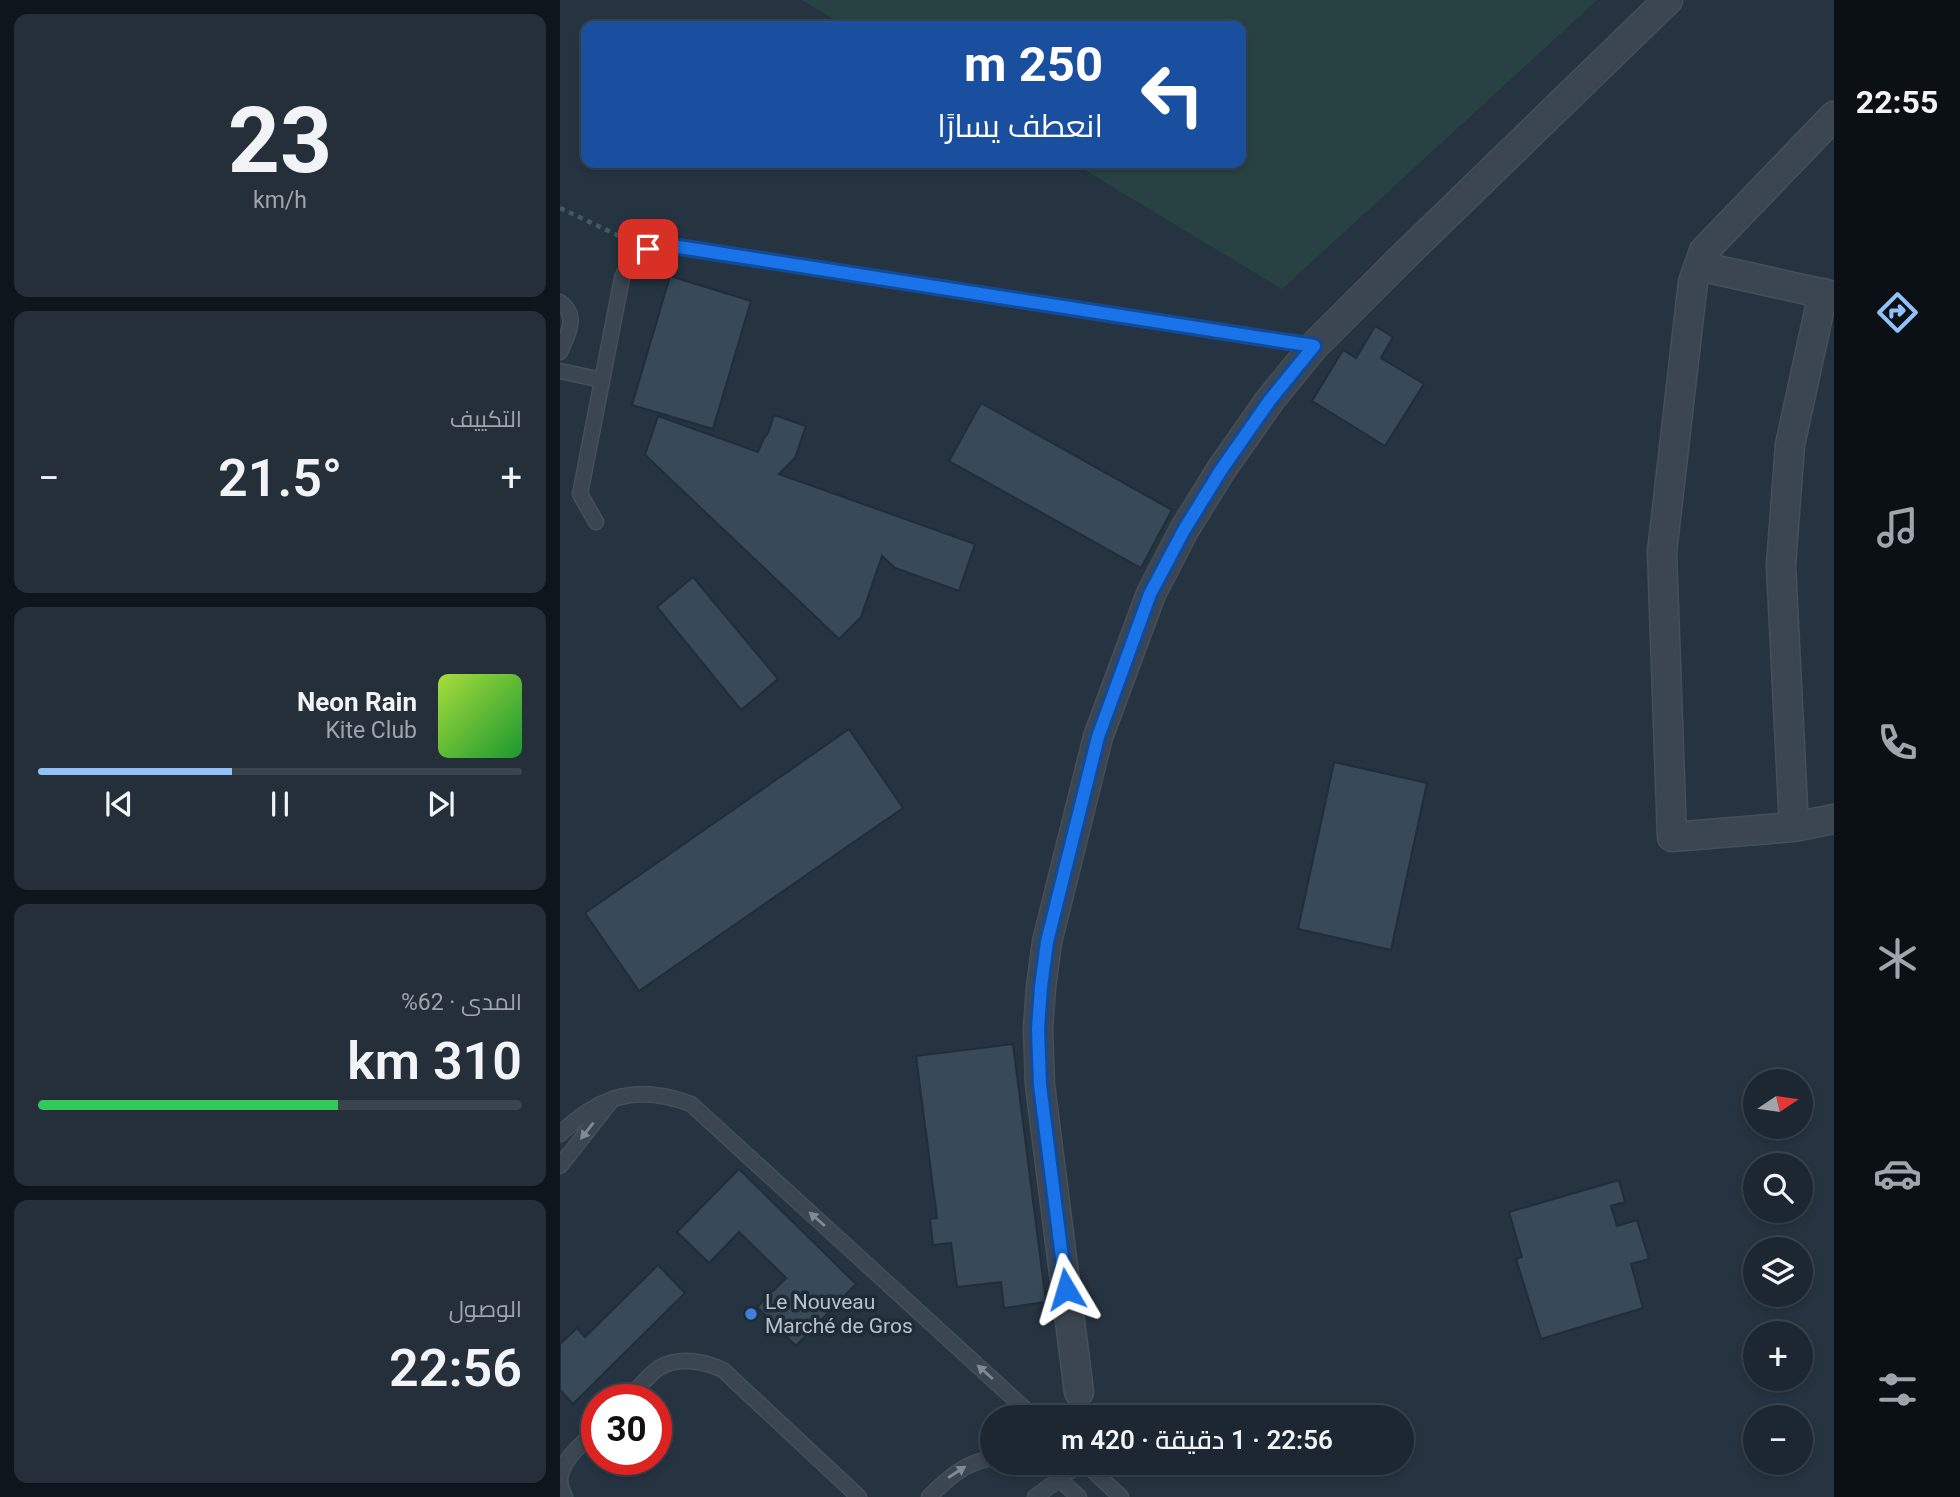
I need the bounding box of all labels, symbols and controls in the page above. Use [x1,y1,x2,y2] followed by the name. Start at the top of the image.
[964,36,1103,93] text: 250 m
[1127,49,1218,140] icon: left
[1856,83,1938,121] text: 22:55
[228,88,332,194] text: 23
[937,107,1103,145] text: انعطف يسارًا
[253,187,307,214] text: km/h
[618,219,678,279] pin
[629,230,667,268] icon: arrive
[1873,288,1922,337] icon: directions
[450,406,522,433] text: التكييف
[218,448,342,509] text: 21.5°
[38,456,60,500] text: −
[500,456,522,500] text: +
[1873,503,1922,552] icon: music
[297,687,417,717] text: Neon Rain
[325,717,417,744] text: Kite Club
[1873,718,1922,767] icon: phone
[100,785,138,823] icon: previous
[261,785,299,823] icon: pause
[422,785,460,823] icon: next
[1873,934,1922,983] icon: climate
[401,989,522,1016] text: المدى · 62%
[347,1031,522,1092] text: 310 km
[1743,1069,1813,1139] north arrow
[1743,1069,1813,1475] map controls
[580,1122,595,1140] one-way arrow
[1873,1149,1922,1198] icon: car
[1743,1153,1813,1223] button: search
[808,1211,825,1227] one-way arrow
[1743,1237,1813,1307] button: layers
[1029,1252,1103,1326] position arrow
[765,1290,913,1338] place label: Le Nouveau Marché de Gros
[449,1296,522,1323] text: الوصول
[743,1306,759,1322] marker: Le Nouveau Marché de Gros
[1743,1321,1813,1391] button: +
[389,1338,522,1399] text: 22:56
[977,1364,994,1380] one-way arrow
[1873,1365,1922,1414] icon: filters
[581,1384,672,1475] speed limit sign: 30
[1743,1405,1813,1475] button: −
[1061,1425,1333,1455] text: 22:56 · 1 دقيقة · 420 m
[947,1465,967,1478] one-way arrow

